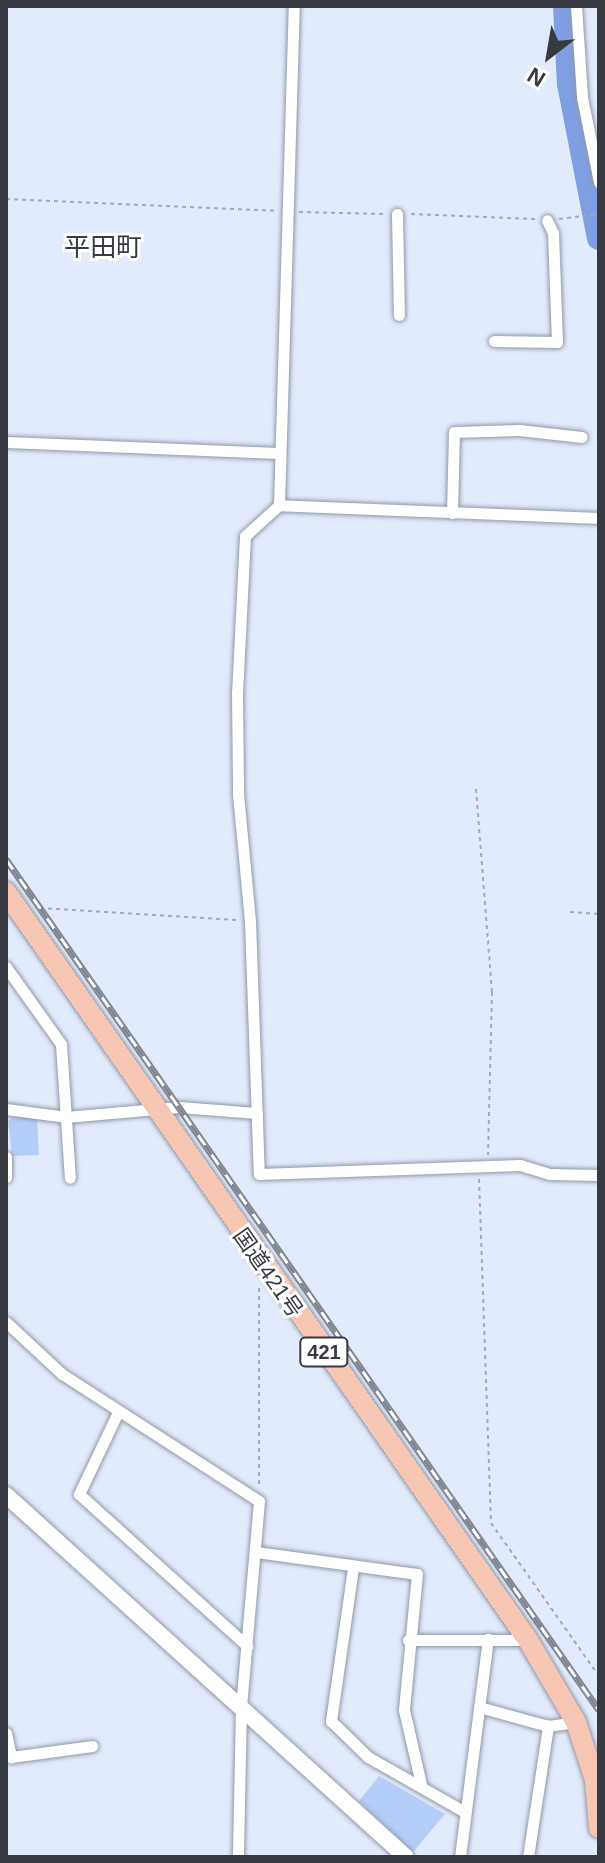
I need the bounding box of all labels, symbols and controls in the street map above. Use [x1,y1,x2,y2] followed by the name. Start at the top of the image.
[509,16,589,96] north arrow
[523,62,550,92] text: N
[64,232,142,264] district label: 平田町
[228,1223,308,1323] street label: 国道421号
[298,1336,350,1368] road number: 421

